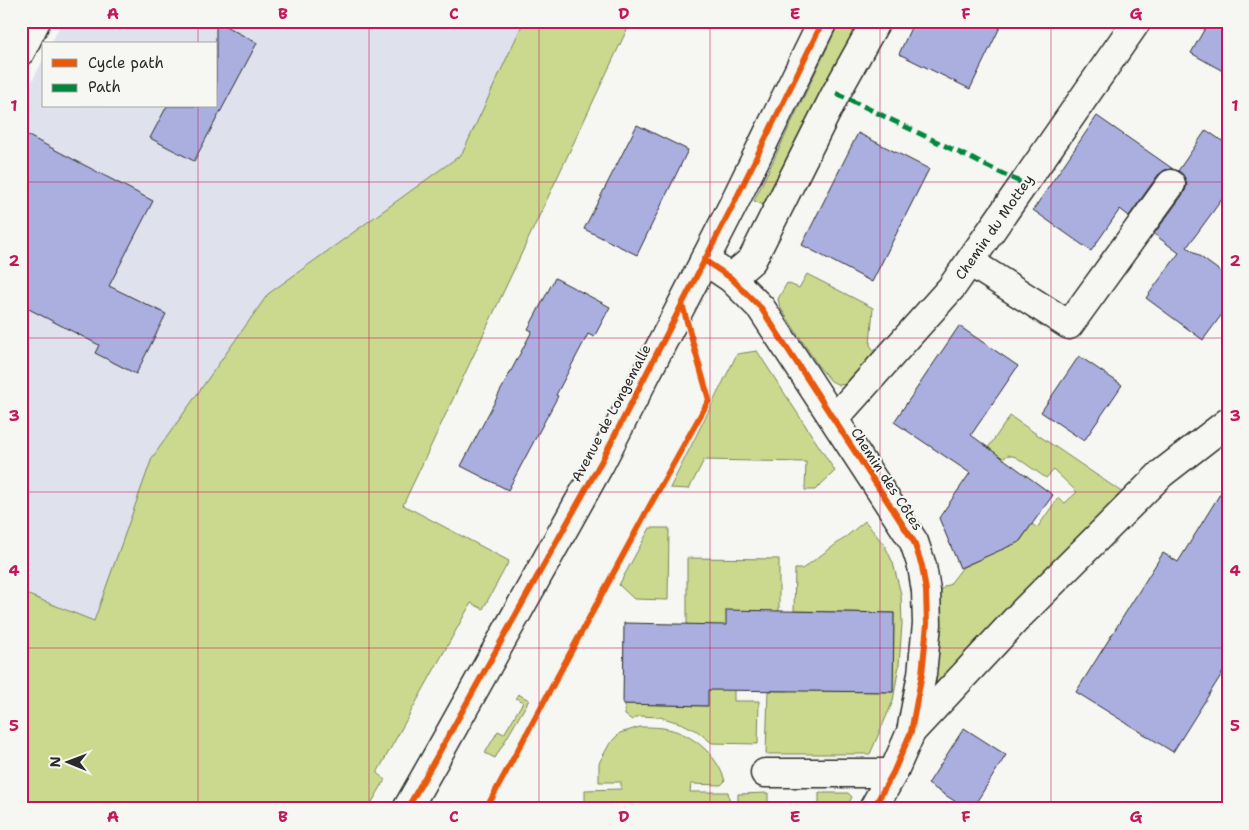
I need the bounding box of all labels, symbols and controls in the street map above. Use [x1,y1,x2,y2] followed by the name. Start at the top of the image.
[107,3,119,24] text: A
[278,3,288,24] text: B
[449,3,459,24] text: C
[618,3,630,24] text: D
[790,3,800,24] text: E
[961,3,971,24] text: F
[1130,3,1143,24] text: G
[42,42,218,108] legend
[88,53,164,73] text: Cycle path
[88,77,121,97] text: Path
[10,95,18,116] text: 1
[1231,95,1239,116] text: 1
[951,171,1037,283] street label: Chemin du Mottey
[8,250,20,271] text: 2
[1229,250,1241,271] text: 2
[567,341,655,485] street label: Avenue de Longemalle
[8,405,20,426] text: 3
[1229,405,1241,426] text: 3
[847,424,927,534] street label: Chemin des Côtes
[8,560,20,581] text: 4
[1229,560,1241,581] text: 4
[9,715,19,736] text: 5
[1230,715,1240,736] text: 5
[42,738,92,788] north arrow
[46,756,64,767] text: N
[107,806,119,827] text: A
[278,806,288,827] text: B
[449,806,459,827] text: C
[618,806,630,827] text: D
[790,806,800,827] text: E
[961,806,971,827] text: F
[1130,806,1143,827] text: G

